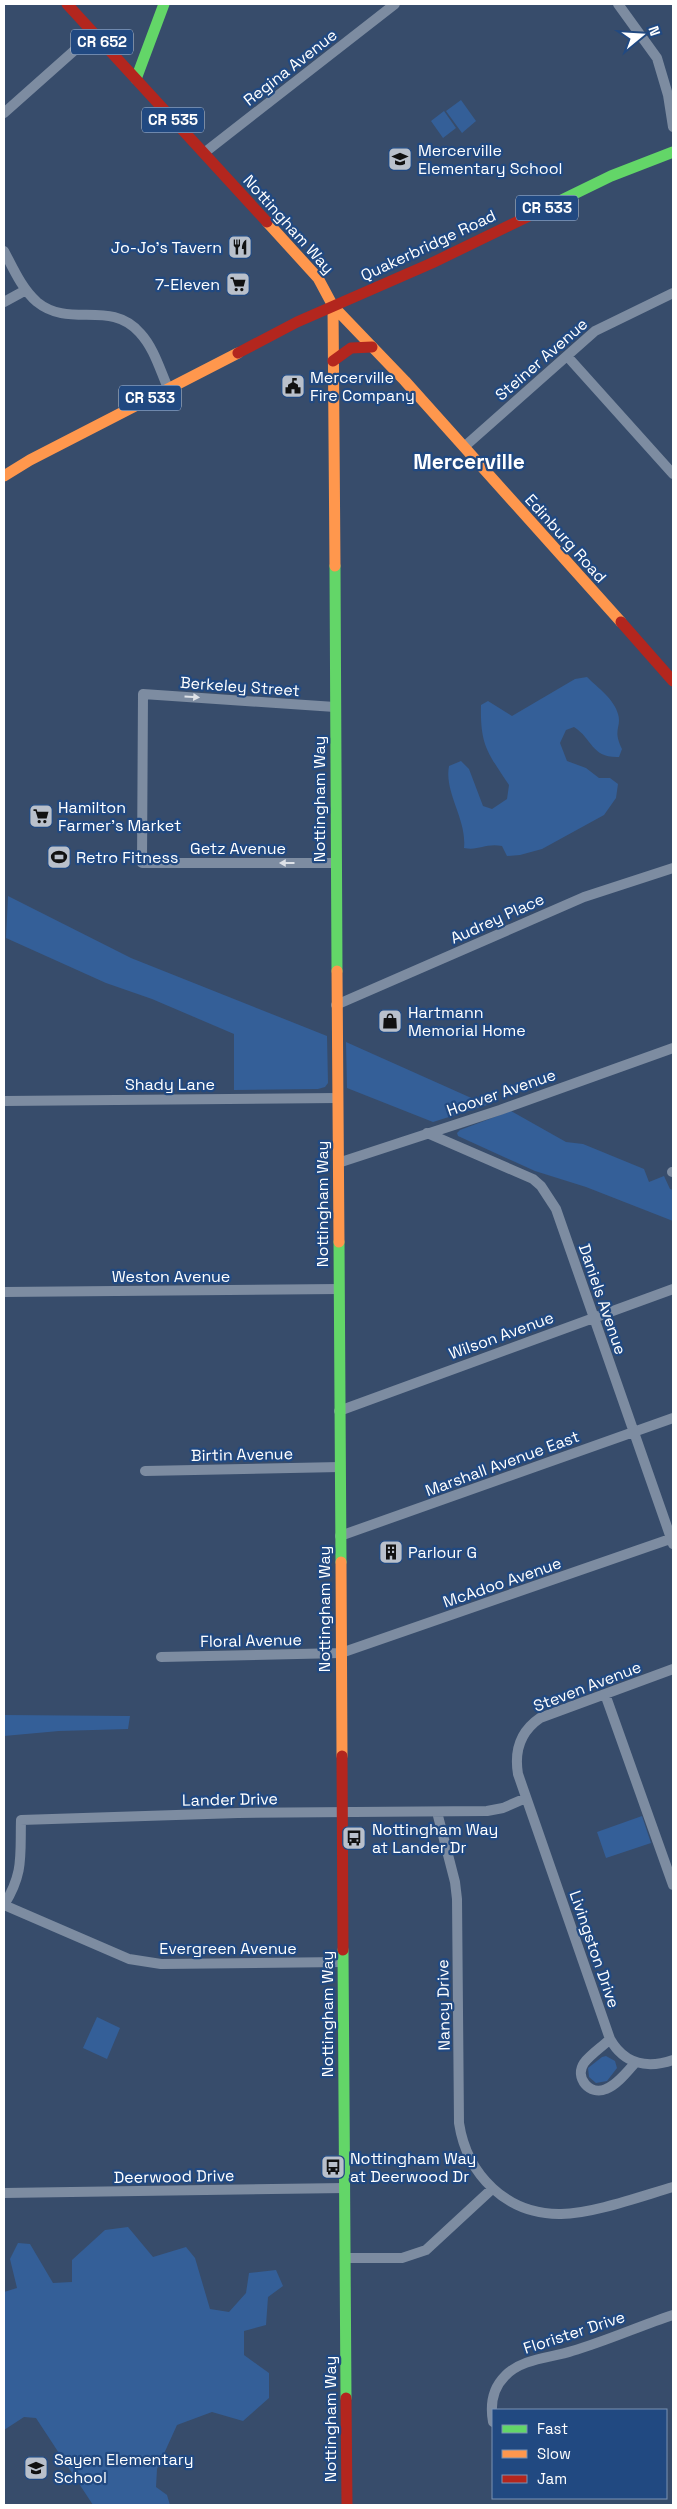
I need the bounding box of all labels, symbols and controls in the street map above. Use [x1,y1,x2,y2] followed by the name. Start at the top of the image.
[617,10,667,60] north arrow
[239,24,341,111] street label: Regina Avenue
[644,24,664,38] text: N
[71,30,133,54] road number: CR 652
[142,108,204,132] road number: CR 535
[418,140,563,179] place label: Mercerville Elementary School
[387,146,413,172] school or university icon: Mercerville Elementary School
[239,170,339,278] street label: Nottingham Way
[516,196,578,220] road number: CR 533
[357,205,499,286] street label: Quakerbridge Road
[227,234,253,260] restaurant icon: Jo-Jo's Tavern
[111,237,222,258] place label: Jo-Jo's Tavern
[225,271,251,297] supermarket icon: 7-Eleven
[155,274,220,295] place label: 7-Eleven
[491,313,592,405] street label: Steiner Avenue
[310,367,415,406] place label: Mercerville Fire Company
[280,373,306,399] public building icon: Mercerville Fire Company
[119,386,181,410] road number: CR 533
[413,448,525,475] district label: Mercerville
[520,489,611,587] street label: Edinburg Road
[179,672,301,701] street label: Berkeley Street
[184,694,200,702] one-way arrow
[309,736,330,862] street label: Nottingham Way
[58,797,181,836] place label: Hamilton Farmer's Market
[28,803,54,829] supermarket icon: Hamilton Farmer's Market
[190,838,286,859] street label: Getz Avenue
[46,844,72,870] sports icon: Retro Fitness
[76,847,178,868] place label: Retro Fitness
[278,859,294,867] one-way arrow
[447,888,548,949] street label: Audrey Place
[408,1002,526,1041] place label: Hartmann Memorial Home
[377,1008,403,1034] shop icon: Hartmann Memorial Home
[444,1064,559,1121] street label: Hoover Avenue
[125,1074,215,1095] street label: Shady Lane
[312,1141,333,1267] street label: Nottingham Way
[574,1241,631,1357] street label: Daniels Avenue
[112,1266,230,1287] street label: Weston Avenue
[446,1307,557,1364] street label: Wilson Avenue
[422,1426,582,1501] street label: Marshall Avenue East
[191,1443,293,1466] street label: Birtin Avenue
[378,1539,404,1565] building icon: Parlour G
[408,1542,477,1563] place label: Parlour G
[314,1546,335,1672] street label: Nottingham Way
[440,1552,564,1613] street label: McAdoo Avenue
[200,1629,302,1652] street label: Floral Avenue
[530,1656,644,1717] street label: Steven Avenue
[182,1788,278,1811] street label: Lander Drive
[372,1819,498,1858] place label: Nottingham Way at Lander Dr
[341,1825,367,1851] bus stop icon: Nottingham Way at Lander Dr
[565,1888,624,2011] street label: Livingston Drive
[159,1938,297,1959] street label: Evergreen Avenue
[317,1951,338,2077] street label: Nottingham Way
[432,1959,455,2051] street label: Nancy Drive
[350,2148,476,2187] place label: Nottingham Way at Deerwood Dr
[320,2154,346,2180] bus stop icon: Nottingham Way at Deerwood Dr
[113,2165,235,2188] street label: Deerwood Drive
[521,2306,628,2359] street label: Florister Drive
[320,2356,341,2482] street label: Nottingham Way
[492,2409,667,2499] legend
[537,2419,568,2438] text: Fast
[537,2444,571,2463] text: Slow
[54,2449,194,2488] place label: Sayen Elementary School
[23,2455,49,2481] school or university icon: Sayen Elementary School
[537,2469,567,2488] text: Jam

